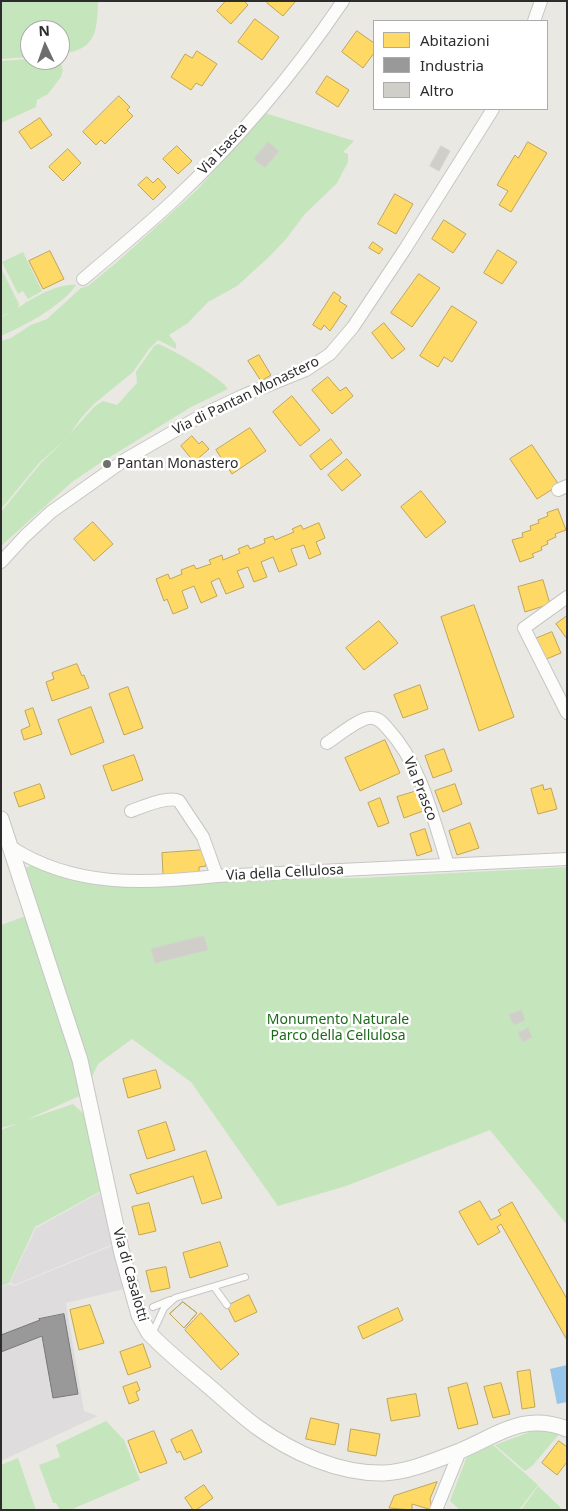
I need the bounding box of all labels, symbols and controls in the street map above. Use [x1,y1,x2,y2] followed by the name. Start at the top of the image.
[20,20,70,70] north arrow
[373,20,548,110] legend
[38,21,50,40] text: N
[420,30,490,50] text: Abitazioni
[420,55,484,75] text: Industria
[420,80,454,100] text: Altro
[195,120,251,178] street label: Via Isasca
[170,353,322,439] street label: Via di Pantan Monastero
[117,456,238,472] place label: Pantan Monastero
[101,458,113,470] marker: Pantan Monastero
[400,755,440,823] street label: Via Prasco
[226,862,344,884] street label: Via della Cellulosa
[267,1012,409,1044] park label: Monumento Naturale Parco della Cellulosa
[109,1226,151,1324] street label: Via di Casalotti

